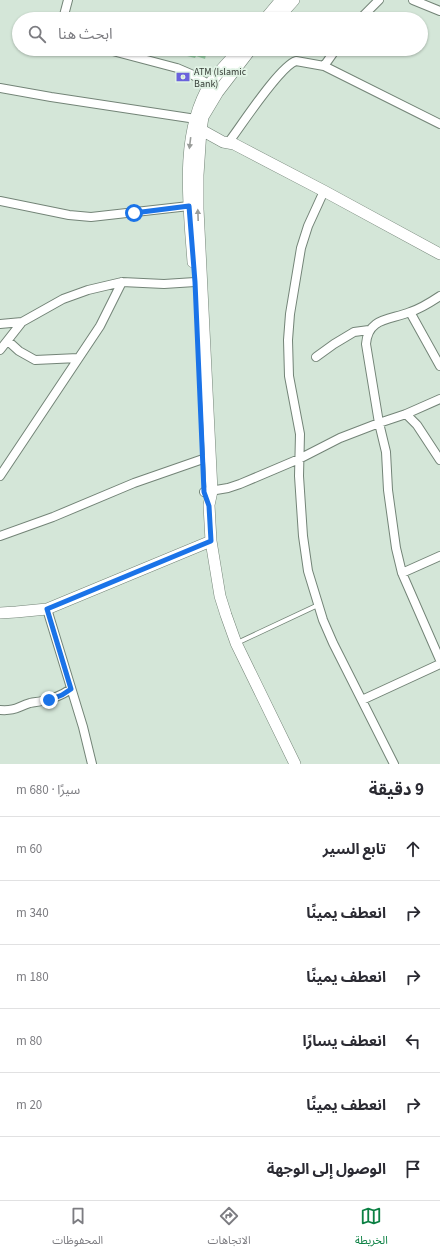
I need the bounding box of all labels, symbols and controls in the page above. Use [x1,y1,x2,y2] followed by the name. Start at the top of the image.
[12,12,428,56] search box
[26,23,48,45] icon: search
[58,24,113,45] text: ابحث هنا
[194,65,247,91] place label: ATM (Islamic Bank)
[175,69,191,85] bank icon: ATM (Islamic Bank)
[187,137,194,149] one-way arrow
[125,204,143,222] route start
[195,209,202,221] one-way arrow
[40,691,58,709] route end
[369,778,424,802] text: 9 دقيقة
[16,781,80,799] text: سيرًا · 680 m
[402,838,424,860] icon: ahead
[323,839,386,860] text: تابع السير
[16,840,42,858] text: 60 m
[402,902,424,924] icon: right
[306,903,386,924] text: انعطف يمينًا
[16,904,49,922] text: 340 m
[402,966,424,988] icon: right
[306,967,386,988] text: انعطف يمينًا
[16,968,49,986] text: 180 m
[402,1030,424,1052] icon: left
[302,1031,386,1052] text: انعطف يسارًا
[16,1032,42,1050] text: 80 m
[402,1094,424,1116] icon: right
[306,1095,386,1116] text: انعطف يمينًا
[16,1096,42,1114] text: 20 m
[402,1158,424,1180] icon: arrive
[267,1159,386,1180] text: الوصول إلى الوجهة
[52,1205,103,1252] tab: المحفوظات
[208,1205,251,1252] tab: الاتجاهات
[355,1205,388,1252] tab: الخريطة

